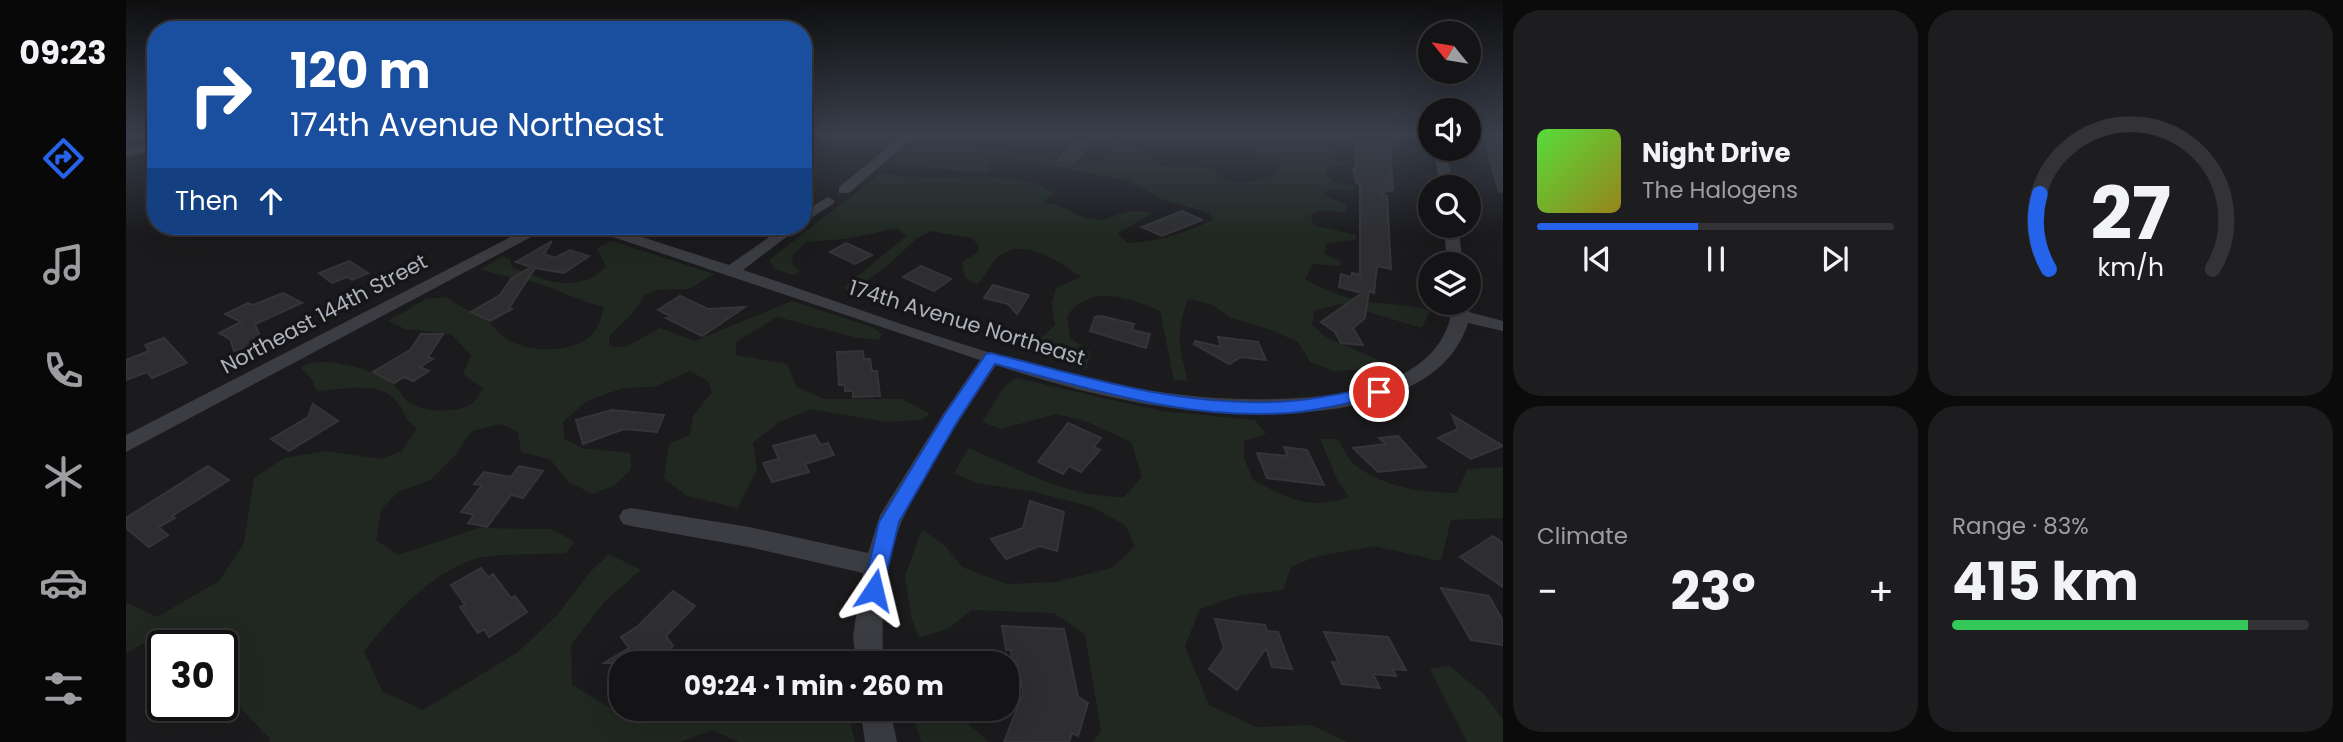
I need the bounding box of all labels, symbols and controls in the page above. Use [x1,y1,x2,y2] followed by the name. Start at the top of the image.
[1418,21,1480,84] north arrow
[1418,21,1481,315] map controls
[19,30,107,75] text: 09:23
[290,37,431,105] text: 120 m
[175,49,266,140] icon: right
[1418,98,1481,161] button: sound
[290,102,664,147] text: 174th Avenue Northeast
[39,134,88,183] icon: directions
[1642,135,1790,171] text: Night Drive
[2090,164,2171,265] text: 27
[1642,174,1798,206] text: The Halogens
[1418,175,1481,238] button: search
[252,182,290,220] icon: ahead
[175,183,238,219] text: Then
[39,240,88,289] icon: music
[1578,240,1616,278] icon: previous
[1697,240,1735,278] icon: pause
[1816,240,1854,278] icon: next
[215,247,432,380] street label: Northeast 144th Street
[2097,250,2164,285] text: km/h
[1418,252,1481,315] button: layers
[846,273,1089,372] street label: 174th Avenue Northeast
[39,346,88,395] icon: phone
[1349,362,1409,422] pin
[1360,373,1398,411] icon: arrive
[39,452,88,501] icon: climate
[1952,510,2089,542] text: Range · 83%
[1537,520,1628,552] text: Climate
[1952,545,2139,618] text: 415 km
[837,553,911,627] position arrow
[1670,555,1756,628] text: 23°
[39,558,88,607] icon: car
[1537,565,1558,618] text: −
[1868,565,1894,618] text: +
[147,630,238,721] speed limit sign: 30
[39,664,88,713] icon: filters
[684,668,944,704] text: 09:24 · 1 min · 260 m

